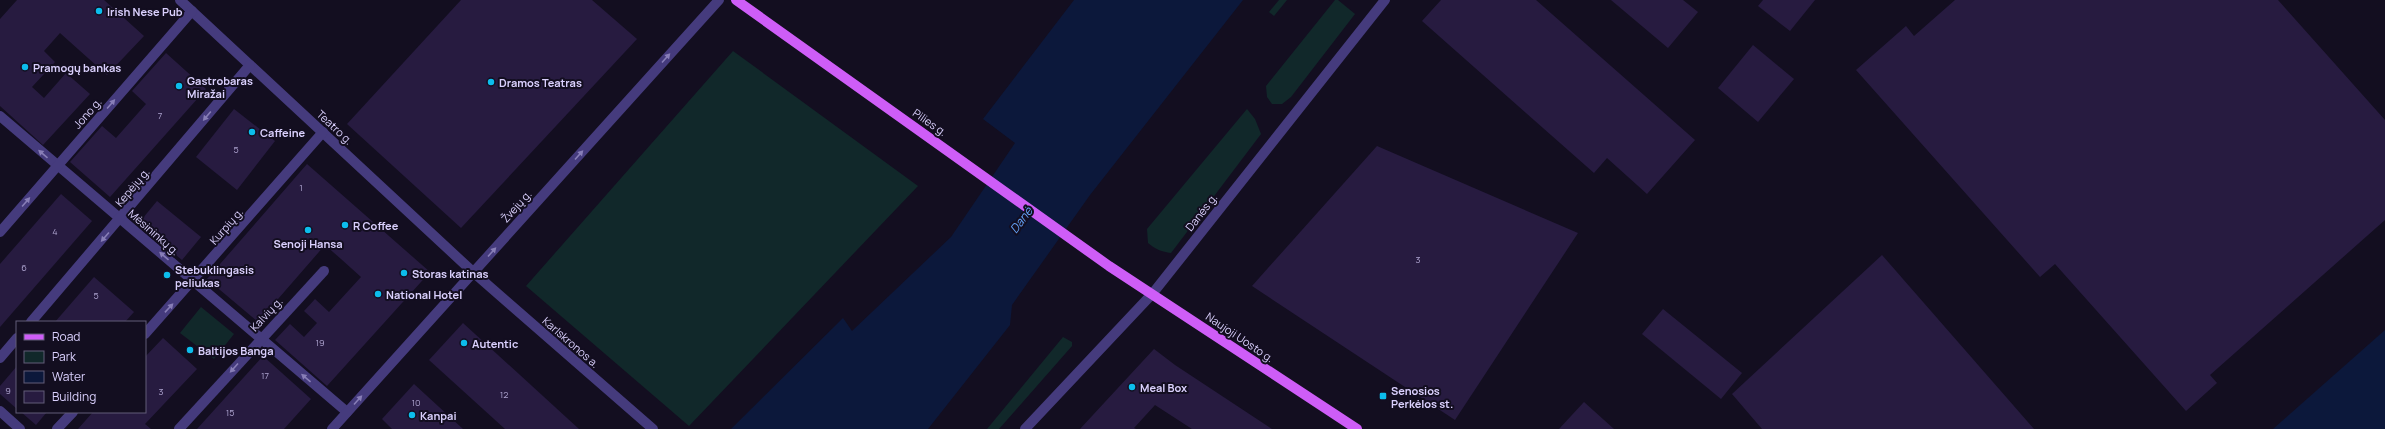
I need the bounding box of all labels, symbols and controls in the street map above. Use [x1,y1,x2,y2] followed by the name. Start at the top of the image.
[107,4,183,19] place label: Irish Nese Pub
[94,6,104,16] marker: Irish Nese Pub
[661,53,670,64] one-way arrow
[33,60,121,75] place label: Pramogų bankas
[20,62,30,72] marker: Pramogų bankas
[187,73,253,101] place label: Gastrobaras Miražai
[499,75,582,90] place label: Dramos Teatras
[486,77,496,87] marker: Dramos Teatras
[174,81,184,91] marker: Gastrobaras Miražai
[69,94,105,132] street label: Jono g.
[107,99,116,110] one-way arrow
[910,105,950,139] street label: Pilies g.
[314,106,356,148] street label: Teatro g.
[158,109,163,122] house number: 7
[203,111,212,122] one-way arrow
[260,125,306,140] place label: Caffeine
[247,127,257,137] marker: Caffeine
[233,143,239,156] house number: 5
[38,149,49,158] one-way arrow
[574,150,583,160] one-way arrow
[111,165,153,209] street label: Kepėjų g.
[299,181,303,194] house number: 1
[497,187,535,225] street label: Žvejų g.
[1182,190,1220,234] street label: Danės g.
[21,197,30,208] one-way arrow
[1006,203,1037,237] water label: Danė
[206,205,246,247] street label: Kurpių g.
[125,206,183,258] street label: Mėsininkų g.
[353,218,399,233] place label: R Coffee
[340,220,350,230] marker: R Coffee
[52,225,58,238] house number: 4
[303,225,313,235] marker: Senoji Hansa
[101,232,110,242] one-way arrow
[273,236,343,251] place label: Senoji Hansa
[487,246,496,257] one-way arrow
[159,252,168,261] one-way arrow
[1416,253,1421,266] house number: 3
[21,261,27,274] house number: 6
[175,262,254,290] place label: Stebuklingasis peliukas
[412,266,489,281] place label: Storas katinas
[399,268,409,278] marker: Storas katinas
[162,270,172,280] marker: Stebuklingasis peliukas
[386,287,462,302] place label: National Hotel
[93,289,99,302] house number: 5
[373,289,383,299] marker: National Hotel
[246,294,286,334] street label: Kalvių g.
[164,303,174,313] one-way arrow
[1203,309,1277,365] street label: Naujoji Uosto g.
[539,313,603,371] street label: Karlskronos a.
[16,321,146,413] legend
[52,328,80,345] text: Road
[315,336,325,349] house number: 19
[472,336,518,351] place label: Autentic
[459,338,469,348] marker: Autentic
[198,343,273,358] place label: Baltijos Banga
[185,345,195,355] marker: Baltijos Banga
[52,348,77,365] text: Park
[229,363,238,373] one-way arrow
[52,368,86,385] text: Water
[261,369,269,382] house number: 17
[301,373,312,382] one-way arrow
[1140,380,1187,395] place label: Meal Box
[1127,382,1137,392] marker: Meal Box
[1391,383,1453,411] place label: Senosios Perkėlos st.
[5,384,11,397] house number: 9
[159,385,164,398] house number: 3
[52,388,96,405] text: Building
[500,388,508,401] house number: 12
[1378,391,1388,401] marker: Senosios Perkėlos st.
[353,395,362,405] one-way arrow
[412,396,421,409] house number: 10
[226,406,234,419] house number: 15
[420,408,457,423] place label: Kanpai
[407,410,417,420] marker: Kanpai

